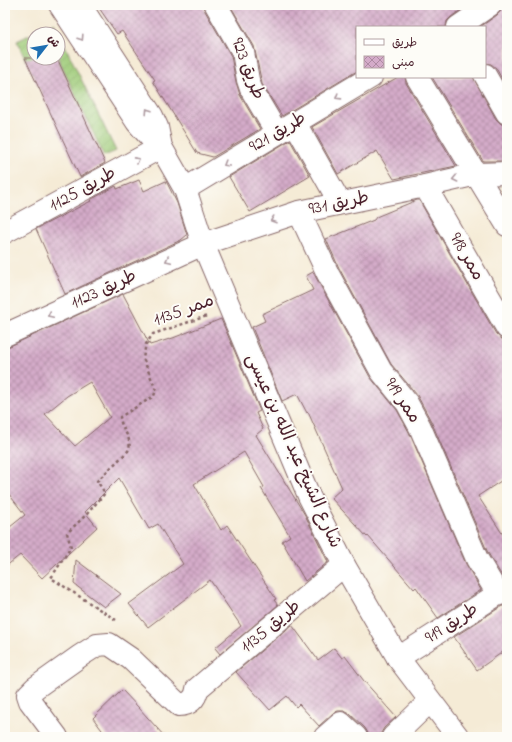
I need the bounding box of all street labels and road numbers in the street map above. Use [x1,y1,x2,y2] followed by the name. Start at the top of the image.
[223,34,271,104] street label: طريق 923
[245,106,311,160] street label: طريق 921
[45,161,121,219] street label: طريق 1125
[307,185,371,223] street label: طريق 931
[442,228,490,286] street label: ممر 918
[67,263,141,317] street label: طريق 1123
[150,288,218,334] street label: ممر 1135
[238,349,348,553] street label: شارع الشيخ عبد الله بن عيسى
[377,373,427,429] street label: ممر 919
[235,594,307,660] street label: طريق 1135
[420,597,484,651] street label: طريق 919

